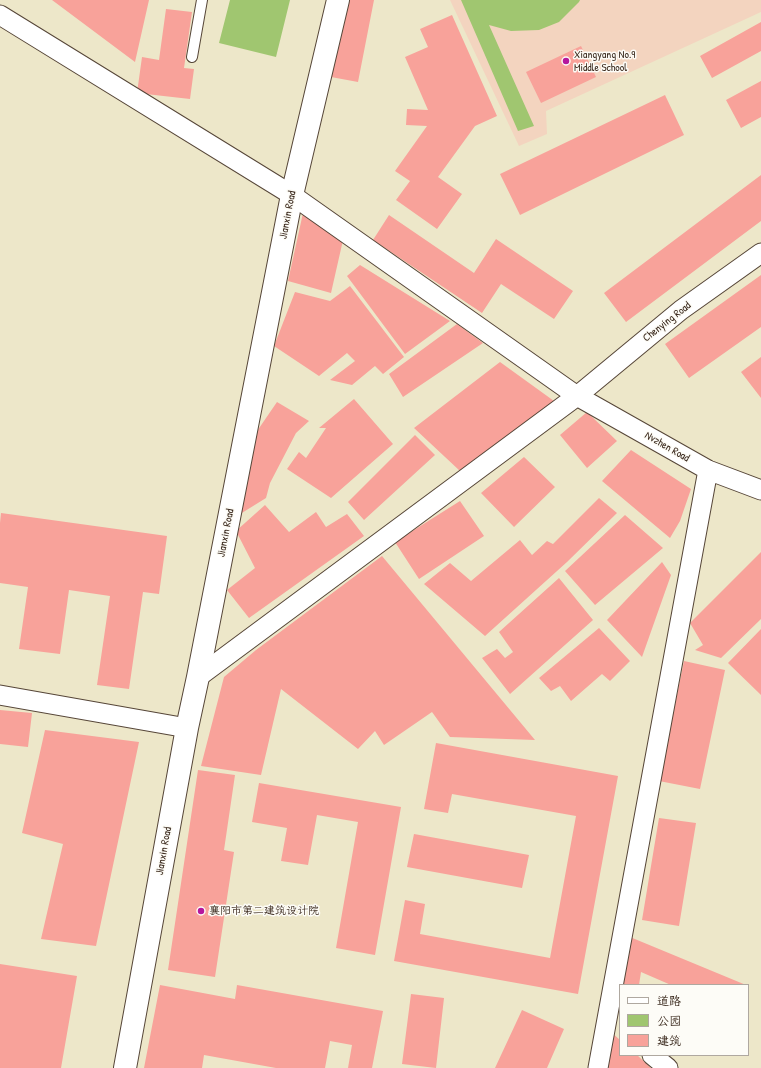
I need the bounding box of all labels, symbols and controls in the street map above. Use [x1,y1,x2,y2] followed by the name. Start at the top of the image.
[574,48,635,74] place label: Xiangyang No.9 Middle School
[561,56,571,66] marker: Xiangyang No.9 Middle School
[277,190,299,240] street label: Jianxin Road
[640,299,694,345] street label: Chenying Road
[642,429,692,465] street label: Nvzhen Road
[215,508,237,558] street label: Jianxin Road
[153,826,175,876] street label: Jianxin Road
[209,904,319,918] place label: 襄阳市第二建筑设计院
[196,906,206,916] marker: 襄阳市第二建筑设计院
[619,984,749,1056] legend
[657,992,681,1009] text: 道路
[657,1012,681,1029] text: 公园
[657,1032,681,1049] text: 建筑

